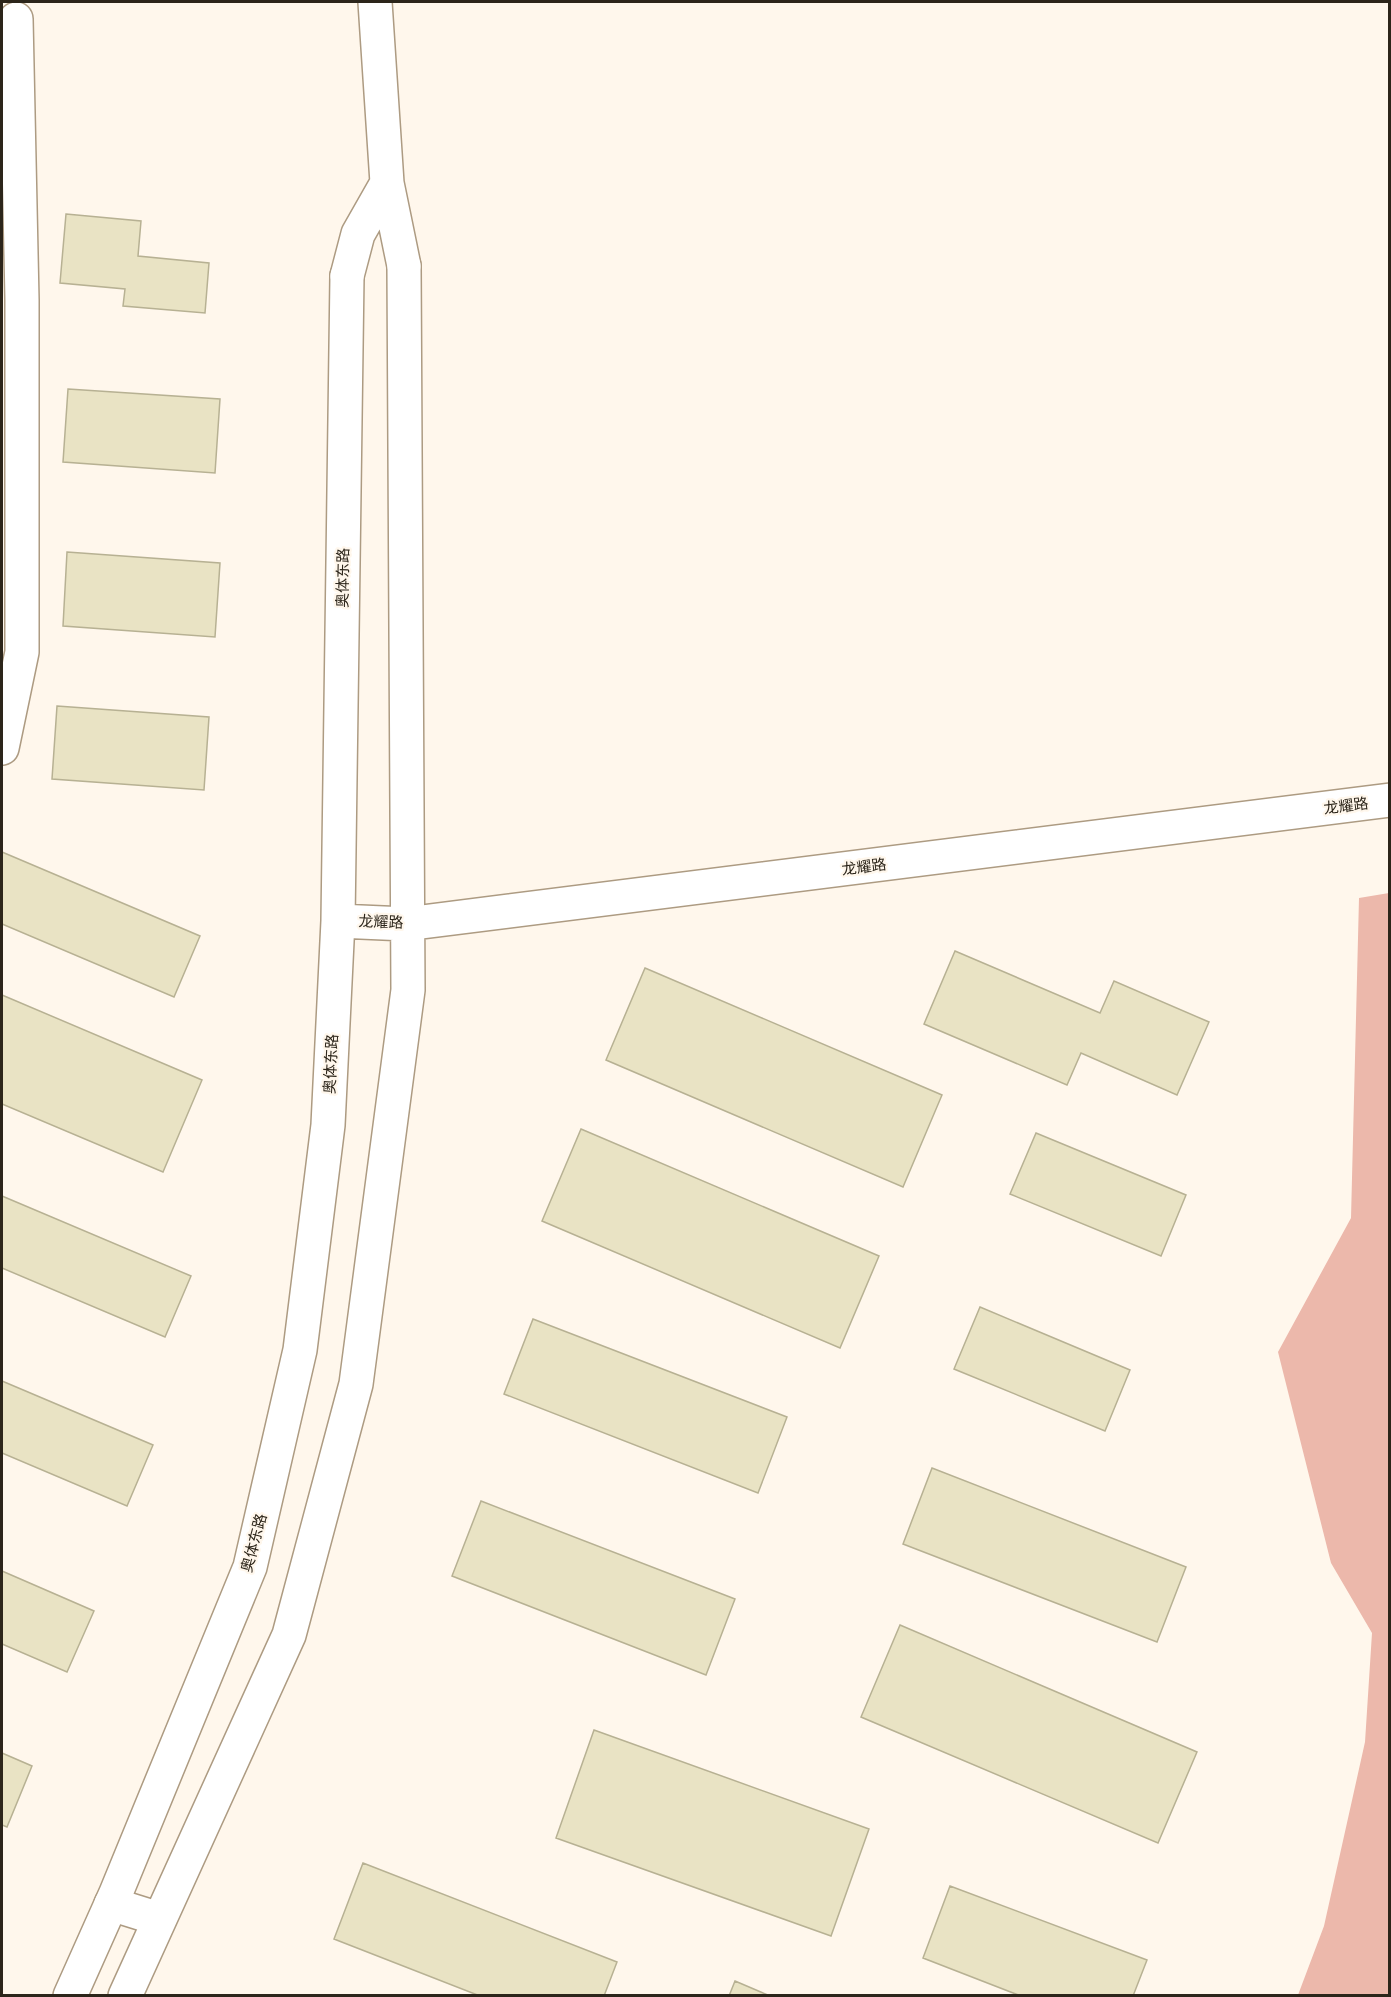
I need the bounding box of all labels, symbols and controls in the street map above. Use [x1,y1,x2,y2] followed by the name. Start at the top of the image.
[333,548,353,608] street label: 奥体东路
[1323,794,1369,818] street label: 龙耀路
[841,855,887,879] street label: 龙耀路
[358,912,404,932] street label: 龙耀路
[320,1034,342,1094] street label: 奥体东路
[238,1512,270,1574] street label: 奥体东路

